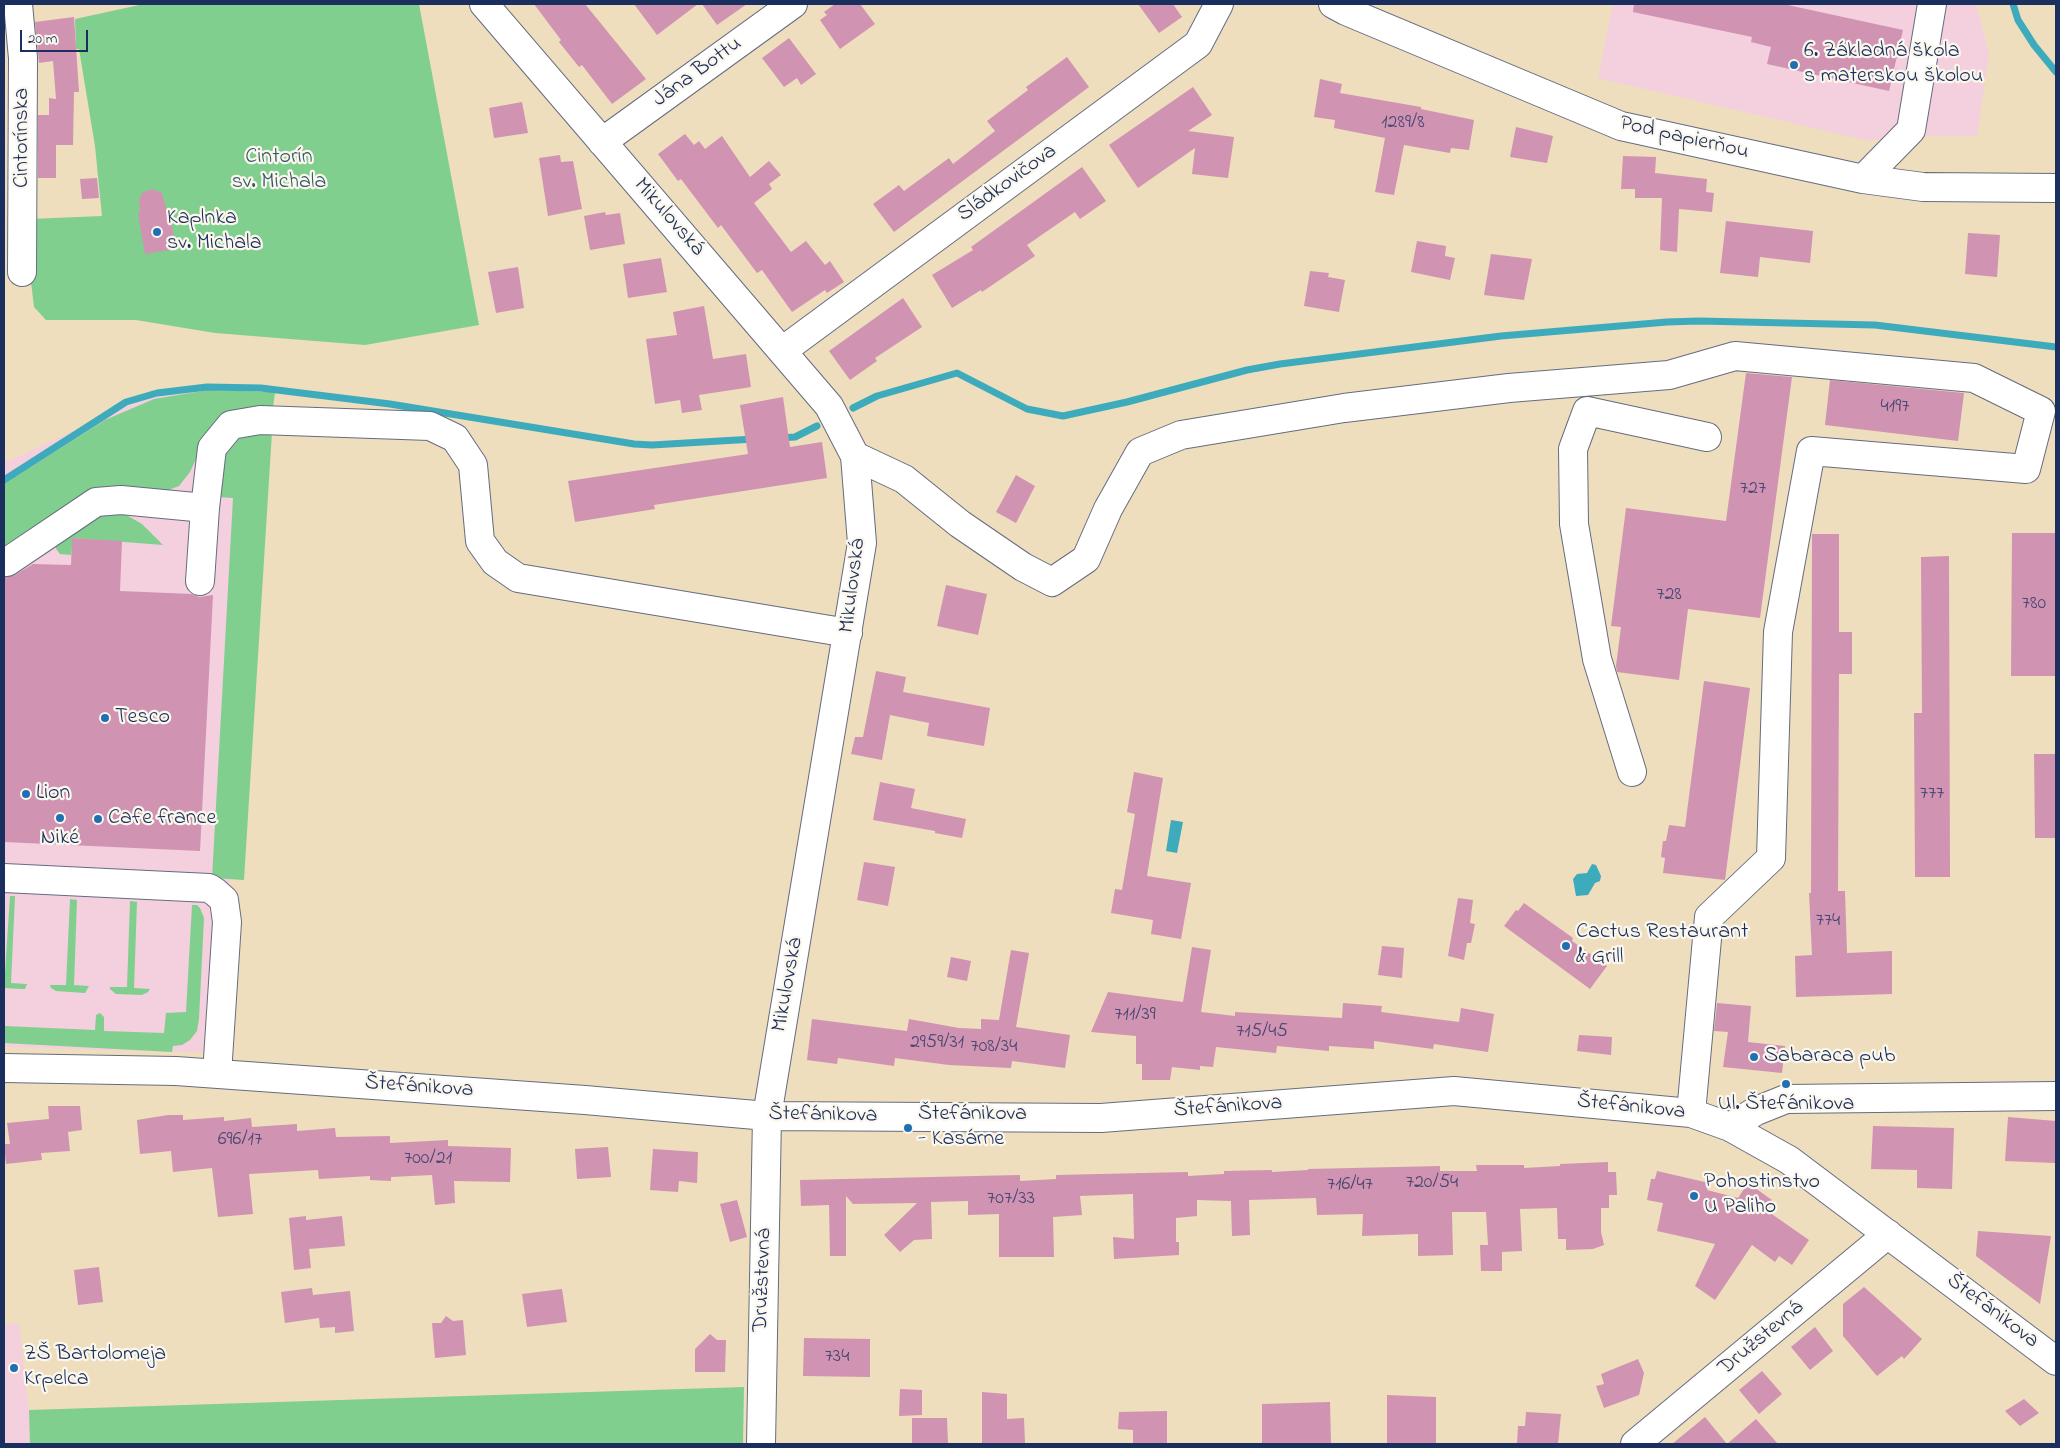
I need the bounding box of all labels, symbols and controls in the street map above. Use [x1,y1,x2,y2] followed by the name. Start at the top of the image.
[22,20,90,52] scale bar
[28,28,57,50] text: 20 m
[648,32,748,114] street label: Jána Bottu
[1804,39,1983,90] place label: 6. Základná škola s materskou školou
[1788,59,1800,71] marker: 6. Základná škola s materskou školou
[10,88,36,188] street label: Cintorínska
[1617,111,1751,167] street label: Pod papierňou
[1381,112,1425,136] house number: 1289/8
[953,139,1063,229] street label: Sládkovičova
[232,145,326,196] park label: Cintorín sv. Michala
[627,173,709,263] street label: Mikulovská
[167,206,262,258] place label: Kaplnka sv. Michala
[151,226,163,238] marker: Kaplnka sv. Michala
[1881,396,1909,420] house number: 4197
[1740,478,1766,502] house number: 727
[835,537,873,635] street label: Mikulovská
[1656,584,1682,608] house number: 728
[2022,593,2046,617] house number: 780
[115,705,170,731] place label: Tesco
[99,712,111,724] marker: Tesco
[36,781,70,807] place label: Lion
[1920,783,1944,807] house number: 777
[20,788,32,800] marker: Lion
[108,806,216,832] place label: Cafe france
[54,812,66,824] marker: Niké
[92,813,104,825] marker: Cafe france
[41,826,79,852] place label: Niké
[1816,910,1840,934] house number: 774
[1576,920,1748,971] place label: Cactus Restaurant & Grill
[768,936,810,1034] street label: Mikulovská
[1560,940,1572,952] marker: Cactus Restaurant & Grill
[1114,1004,1156,1028] house number: 711/39
[1236,1021,1288,1045] house number: 715/45
[910,1032,964,1056] house number: 2959/31
[970,1036,1018,1060] house number: 708/34
[1764,1044,1895,1070] place label: Sabaraca pub
[1748,1051,1760,1063] marker: Sabaraca pub
[364,1071,474,1105] street label: Štefánikova
[1780,1078,1792,1090] marker: Ul. Štefánikova
[1575,1089,1687,1127] street label: Štefánikova
[1173,1091,1283,1125] street label: Štefánikova
[1718,1092,1854,1118] place label: Ul. Štefánikova
[768,1102,878,1130] street label: Štefánikova
[918,1102,1027,1154] place label: Štefánikova - Kasárne
[902,1122,914,1134] marker: Štefánikova - Kasárne
[218,1129,262,1153] house number: 696/17
[404,1148,452,1172] house number: 700/21
[1704,1170,1820,1222] place label: Pohostinstvo U Paliho
[1406,1172,1458,1196] house number: 720/54
[1327,1174,1373,1198] house number: 716/47
[987,1188,1035,1212] house number: 707/33
[1688,1190,1700,1202] marker: Pohostinstvo U Paliho
[749,1228,779,1332] street label: Družstevná
[1941,1269,2043,1355] street label: Štefánikova
[1714,1296,1810,1382] street label: Družstevná
[24,1342,166,1394] place label: ZŠ Bartolomeja Krpelca
[825,1346,849,1370] house number: 734
[8,1362,20,1374] marker: ZŠ Bartolomeja Krpelca

